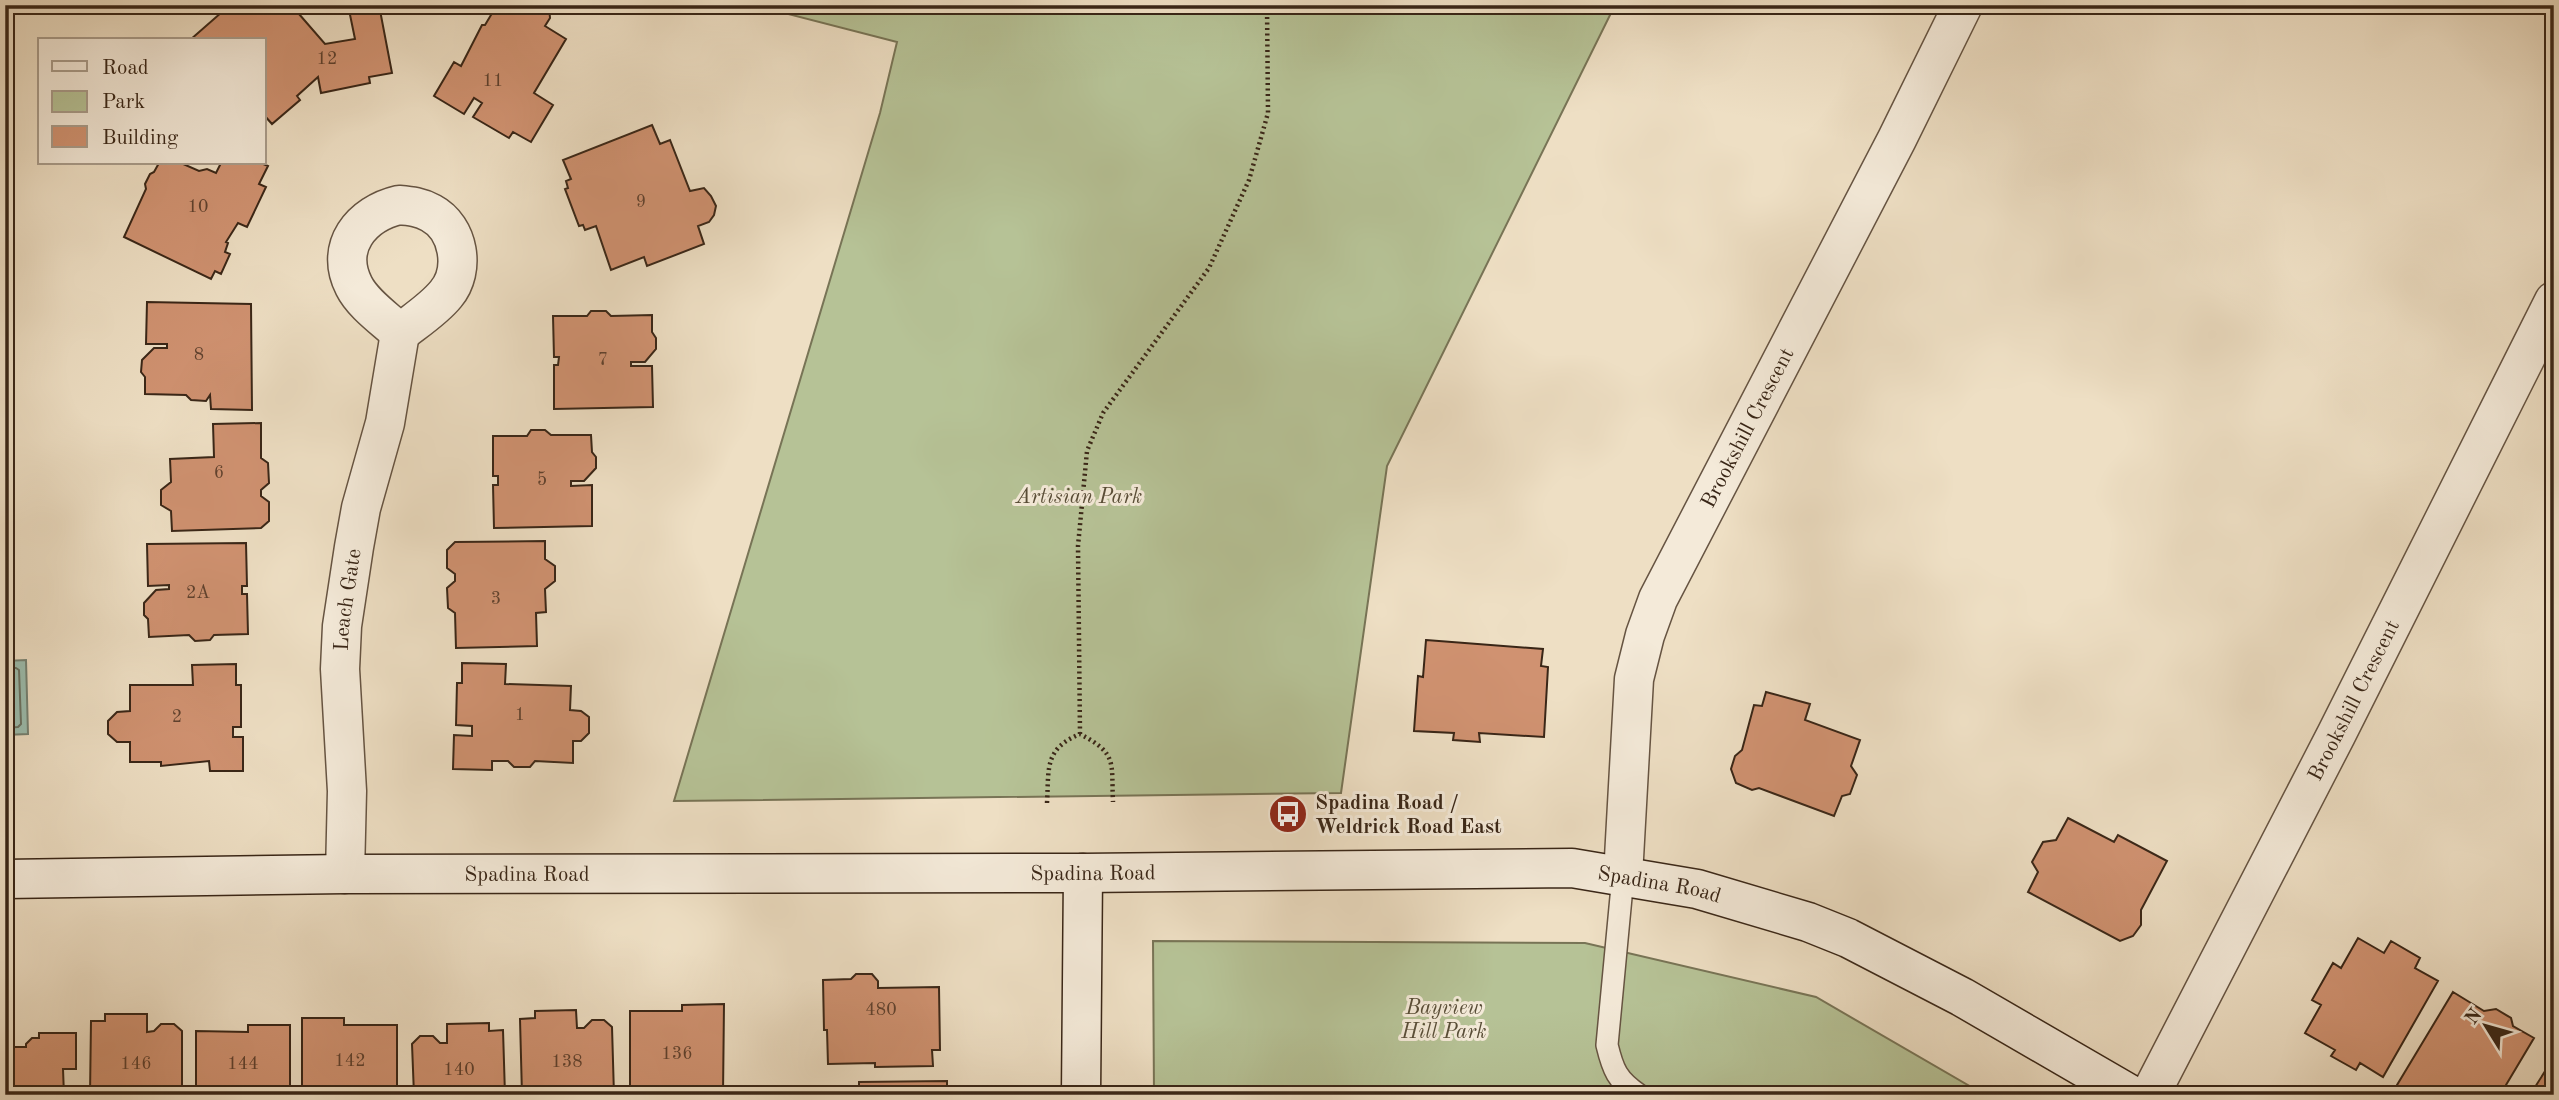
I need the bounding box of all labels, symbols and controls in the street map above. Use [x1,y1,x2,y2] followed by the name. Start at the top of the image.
[38,38,266,164] legend
[317,50,337,68] house number: 12
[102,58,149,79] text: Road
[483,72,503,90] house number: 11
[102,92,145,113] text: Park
[102,128,179,149] text: Building
[636,193,646,211] house number: 9
[188,198,208,216] house number: 10
[1698,345,1799,512] street label: Brookshill Crescent
[194,346,204,364] house number: 8
[598,351,608,369] house number: 7
[214,464,224,482] house number: 6
[537,471,547,489] house number: 5
[1015,487,1142,508] park label: Artisian Park
[332,547,366,651] street label: Leach Gate
[186,584,210,602] house number: 2A
[491,590,501,608] house number: 3
[2305,617,2404,785] street label: Brookshill Crescent
[515,706,525,724] house number: 1
[172,708,182,726] house number: 2
[1267,793,1309,835] bus stop icon: Spadina Road / Weldrick Road East
[1315,793,1502,838] place label: Spadina Road / Weldrick Road East
[1030,863,1156,885] street label: Spadina Road
[1596,863,1723,908] street label: Spadina Road
[464,865,590,886] street label: Spadina Road
[2450,992,2520,1062] north arrow
[1400,998,1487,1043] park label: Bayview Hill Park
[865,1001,897,1019] house number: 480
[2462,1005,2487,1029] text: N
[661,1045,693,1063] house number: 136
[334,1052,366,1070] house number: 142
[551,1053,583,1071] house number: 138
[120,1055,152,1073] house number: 146
[227,1055,259,1073] house number: 144
[443,1061,475,1079] house number: 140

